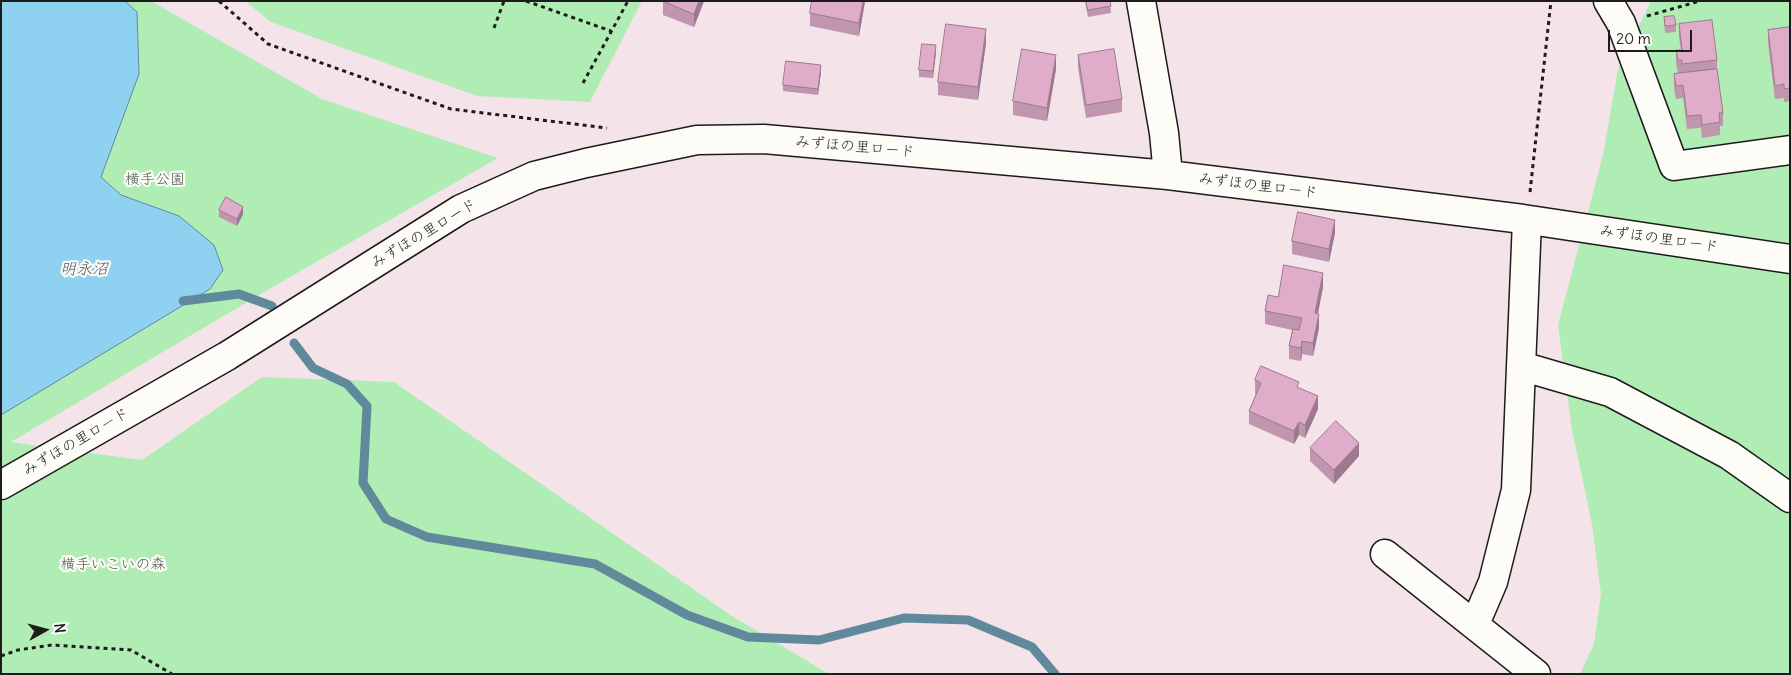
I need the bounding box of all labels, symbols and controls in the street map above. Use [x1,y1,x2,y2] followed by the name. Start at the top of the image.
[1611,20,1695,52] scale bar
[1616,29,1651,48] text: 20 m
[794,133,916,161] street label: みずほの里ロード
[1197,170,1319,202] street label: みずほの里ロード
[125,171,185,189] park label: 横手公園
[368,195,480,273] street label: みずほの里ロード
[1598,222,1720,256] street label: みずほの里ロード
[60,259,108,279] water label: 明永沼
[20,404,132,480] street label: みずほの里ロード
[61,556,165,574] park label: 横手いこいの森
[20,605,70,655] north arrow
[50,622,69,634] text: N

